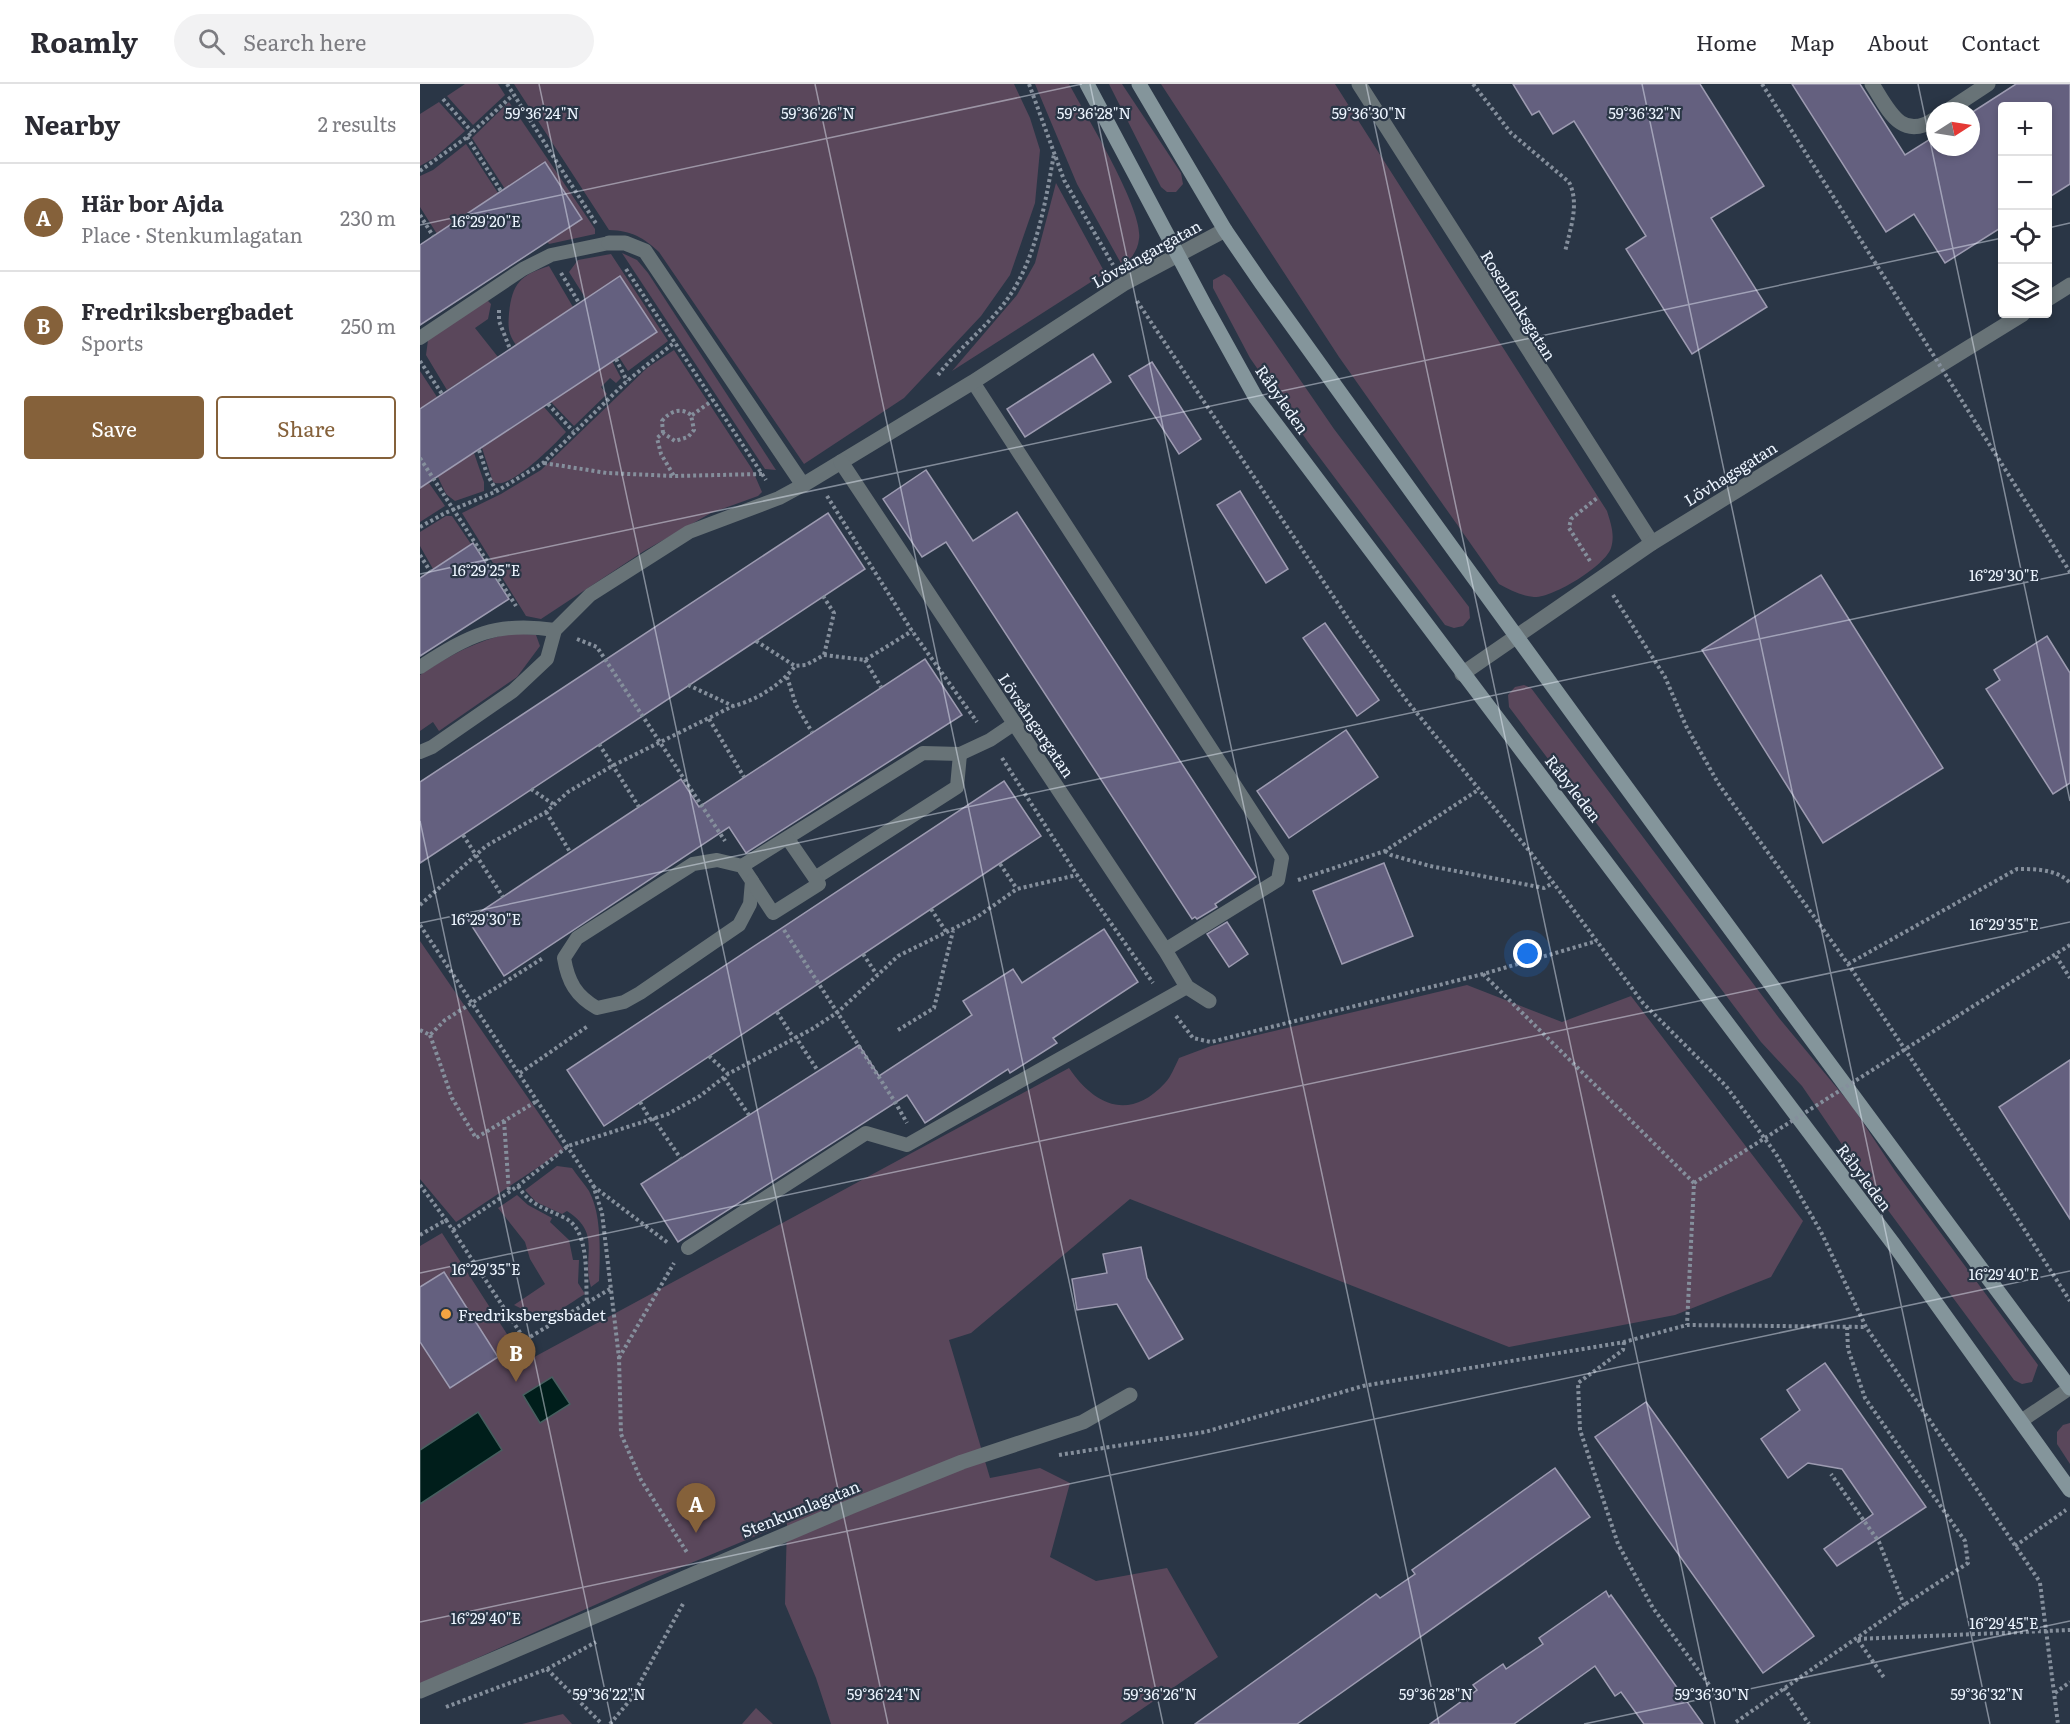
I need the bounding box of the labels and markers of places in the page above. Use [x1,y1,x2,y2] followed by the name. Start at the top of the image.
[458,1302,606,1326] place label: Fredriksbergsbadet
[439,1307,453,1321] marker: Fredriksbergsbadet
[496,1332,536,1382] pin: B
[676,1484,716,1533] pin: A

